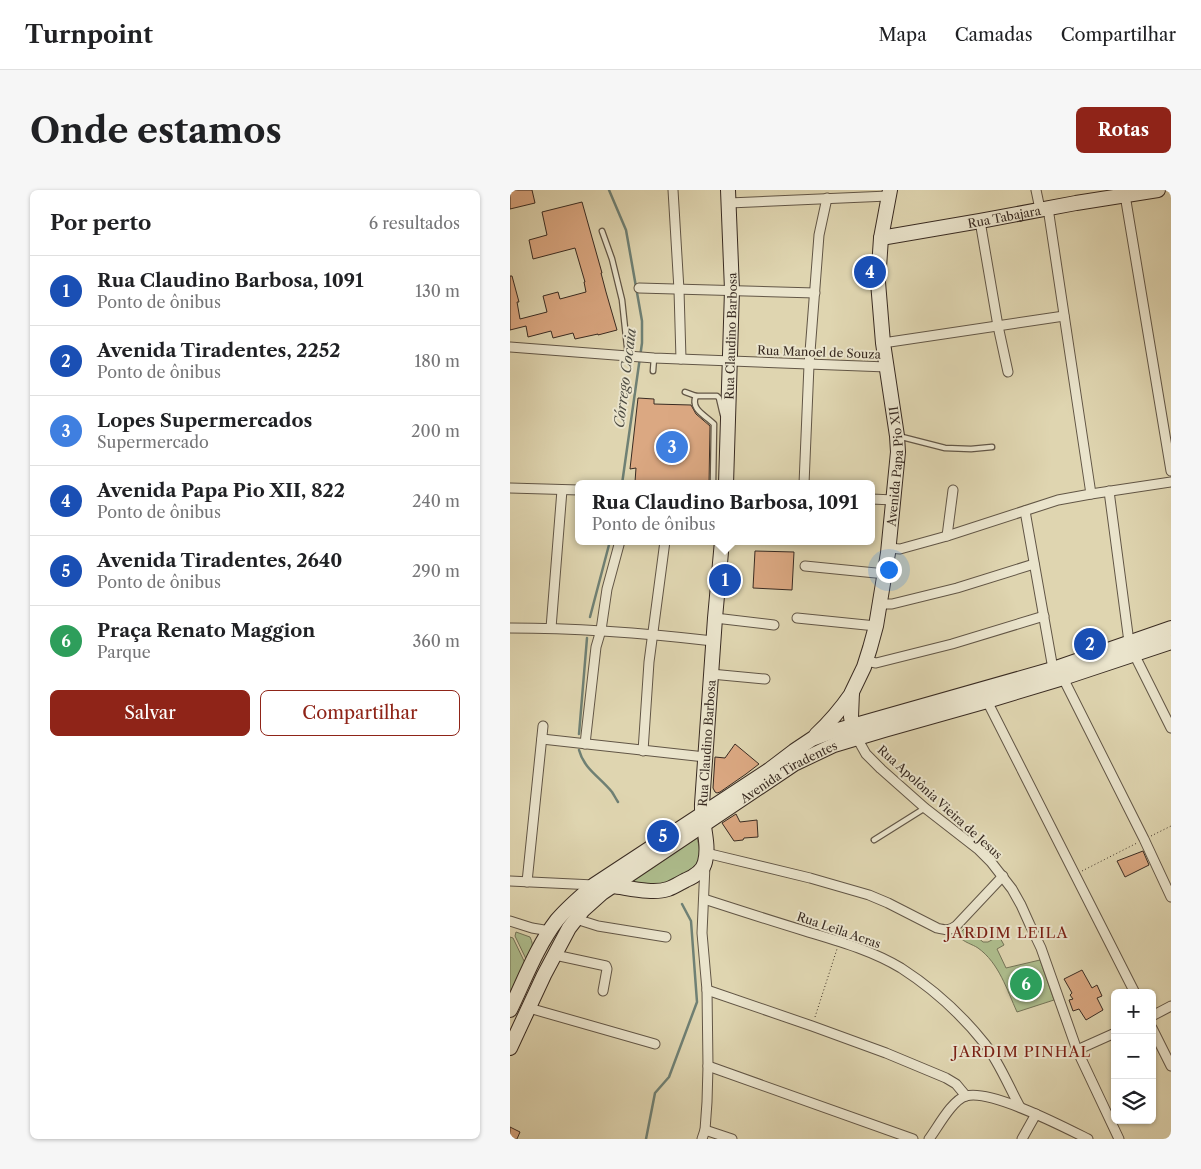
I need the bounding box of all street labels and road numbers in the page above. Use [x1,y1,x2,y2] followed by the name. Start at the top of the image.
[966,202,1043,231] street label: Rua Tabajara
[721,272,740,400] street label: Rua Claudino Barbosa
[757,342,882,362] street label: Rua Manoel de Souza
[883,405,906,528] street label: Avenida Papa Pio XII
[694,679,718,807] street label: Rua Claudino Barbosa
[736,737,839,806] street label: Avenida Tiradentes
[875,742,1005,862] street label: Rua Apolônia Vieira de Jesus
[795,909,883,951] street label: Rua Leila Acras

